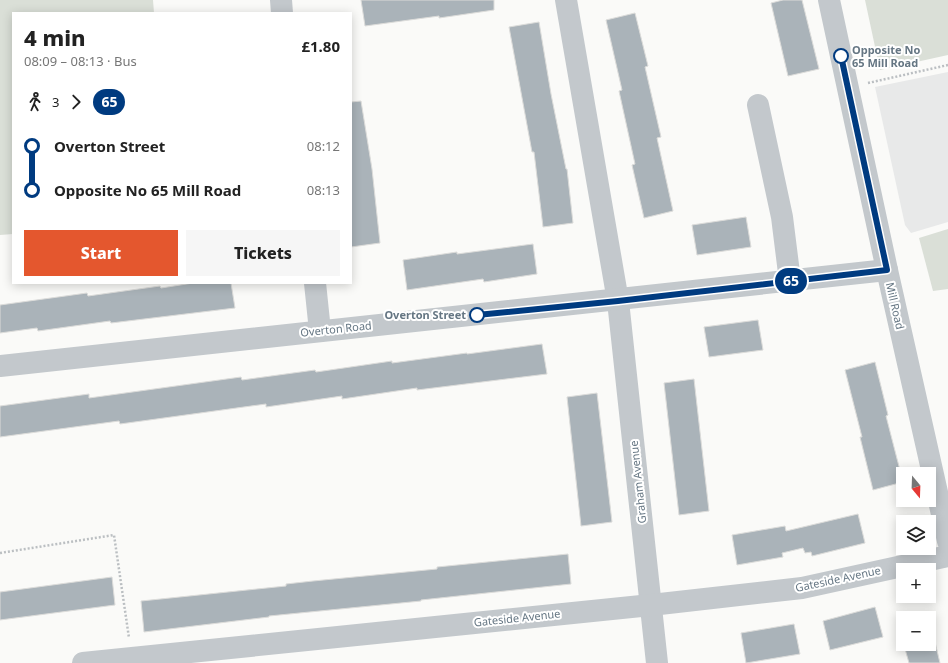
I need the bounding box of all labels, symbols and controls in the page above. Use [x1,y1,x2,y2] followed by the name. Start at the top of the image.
[24,22,85,52] text: 4 min
[301,36,340,56] text: £1.80
[852,42,920,70] place label: Opposite No 65 Mill Road
[833,48,849,64] marker: Opposite No 65 Mill Road
[24,52,137,70] text: 08:09 – 08:13 · Bus
[24,91,46,113] icon: walk
[65,91,87,113] icon: forward
[101,92,117,111] text: 65
[52,93,59,111] text: 3
[54,136,165,156] text: Overton Street
[307,137,340,155] text: 08:12
[54,180,241,200] text: Opposite No 65 Mill Road
[307,181,340,199] text: 08:13
[24,230,178,276] button: Start
[186,230,340,276] button: Tickets
[773,268,809,294] line badge: 65
[783,271,799,290] text: 65
[883,281,908,331] street label: Mill Road
[384,307,466,322] place label: Overton Street
[469,307,485,323] marker: Overton Street
[300,317,372,340] street label: Overton Road
[626,440,649,524] street label: Graham Avenue
[896,467,936,507] north arrow
[896,467,936,651] map controls
[896,515,936,555] button: layers
[794,562,882,595] street label: Gateside Avenue
[896,563,936,603] button: +
[473,606,561,630] street label: Gateside Avenue
[896,611,936,651] button: −

